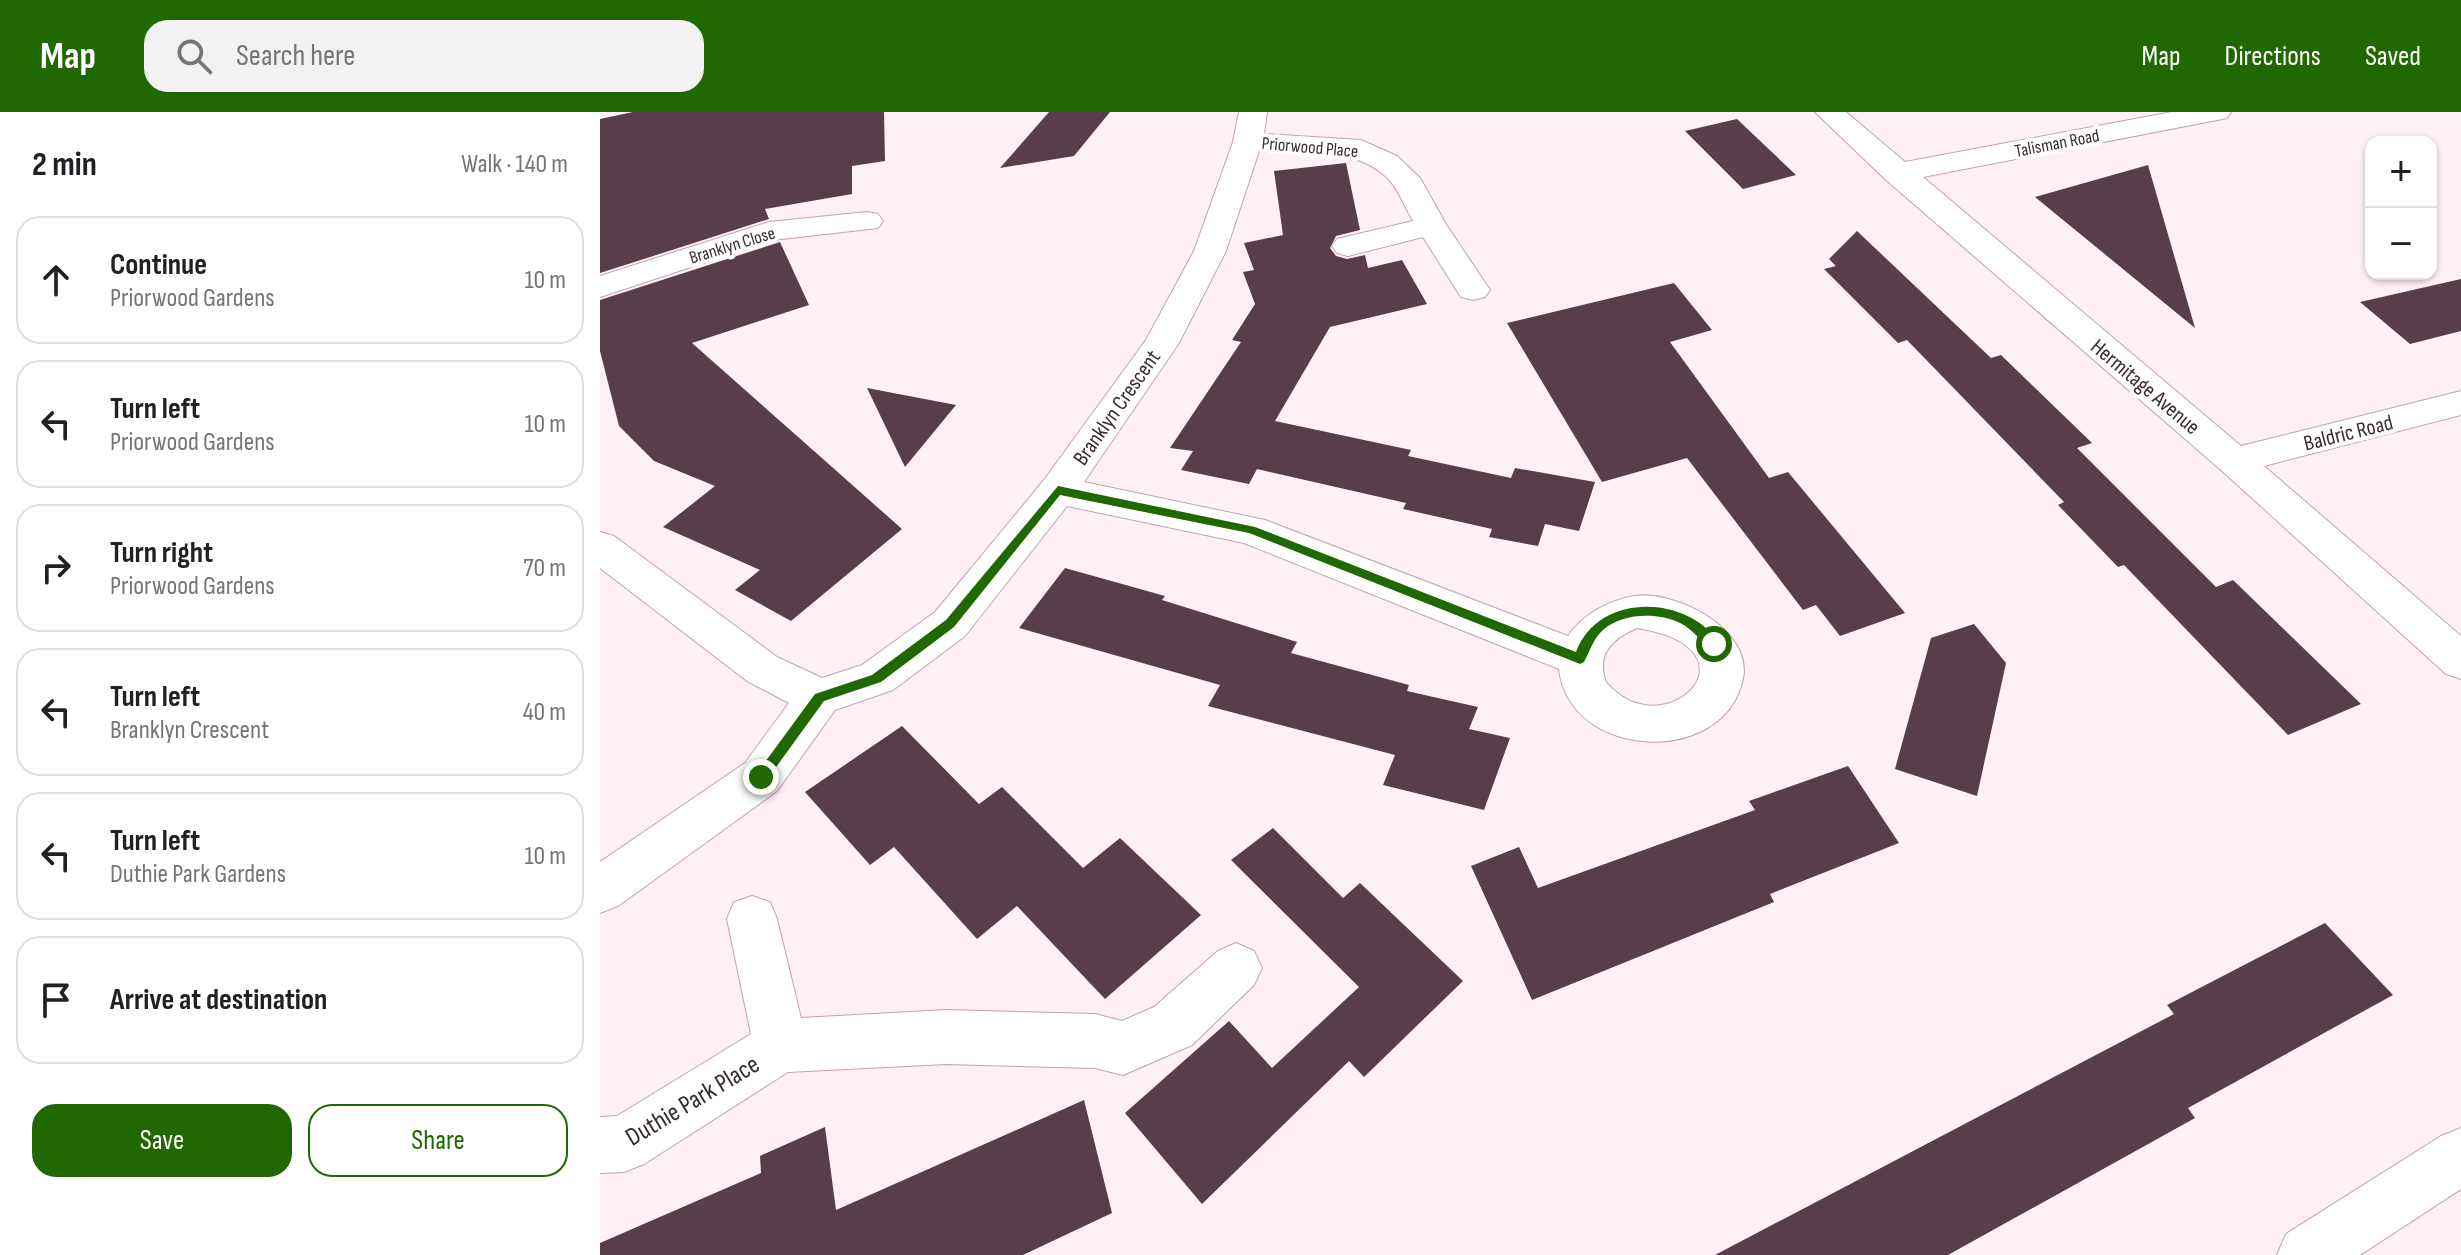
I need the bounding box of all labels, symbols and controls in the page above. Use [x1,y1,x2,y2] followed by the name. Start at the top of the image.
[144,20,704,92] search box
[40,34,96,79] text: Map
[172,34,216,78] icon: search
[236,38,355,74] text: Search here
[2142,40,2181,73] text: Map
[2225,40,2321,73] text: Directions
[2365,40,2421,73] text: Saved
[2013,125,2101,162] street label: Talisman Road
[1261,133,1359,162] street label: Priorwood Place
[2365,136,2437,280] map controls
[2365,136,2437,208] button: +
[32,144,97,185] text: 2 min
[461,149,568,180] text: Walk · 140 m
[2365,208,2437,280] button: −
[687,222,778,268] street label: Branklyn Close
[110,247,207,283] text: Continue
[34,258,78,302] icon: ahead
[524,265,566,296] text: 10 m
[110,283,275,314] text: Priorwood Gardens
[2085,334,2205,441] street label: Hermitage Avenue
[1068,345,1167,471] street label: Branklyn Crescent
[110,391,200,427] text: Turn left
[34,402,78,446] icon: left
[524,409,566,440] text: 10 m
[2301,409,2396,458] street label: Baldric Road
[110,427,275,458] text: Priorwood Gardens
[110,535,213,571] text: Turn right
[34,546,78,590] icon: right
[523,553,566,584] text: 70 m
[110,571,275,602] text: Priorwood Gardens
[1696,626,1732,662] route start
[110,679,200,715] text: Turn left
[34,690,78,734] icon: left
[523,697,566,728] text: 40 m
[110,715,269,746] text: Branklyn Crescent
[743,759,779,795] route end
[110,823,200,859] text: Turn left
[34,834,78,878] icon: left
[524,841,566,872] text: 10 m
[110,859,286,890] text: Duthie Park Gardens
[34,978,78,1022] icon: arrive
[110,982,327,1018] text: Arrive at destination
[620,1049,765,1153] street label: Duthie Park Place
[32,1104,292,1177] button: Save
[308,1104,568,1177] button: Share

